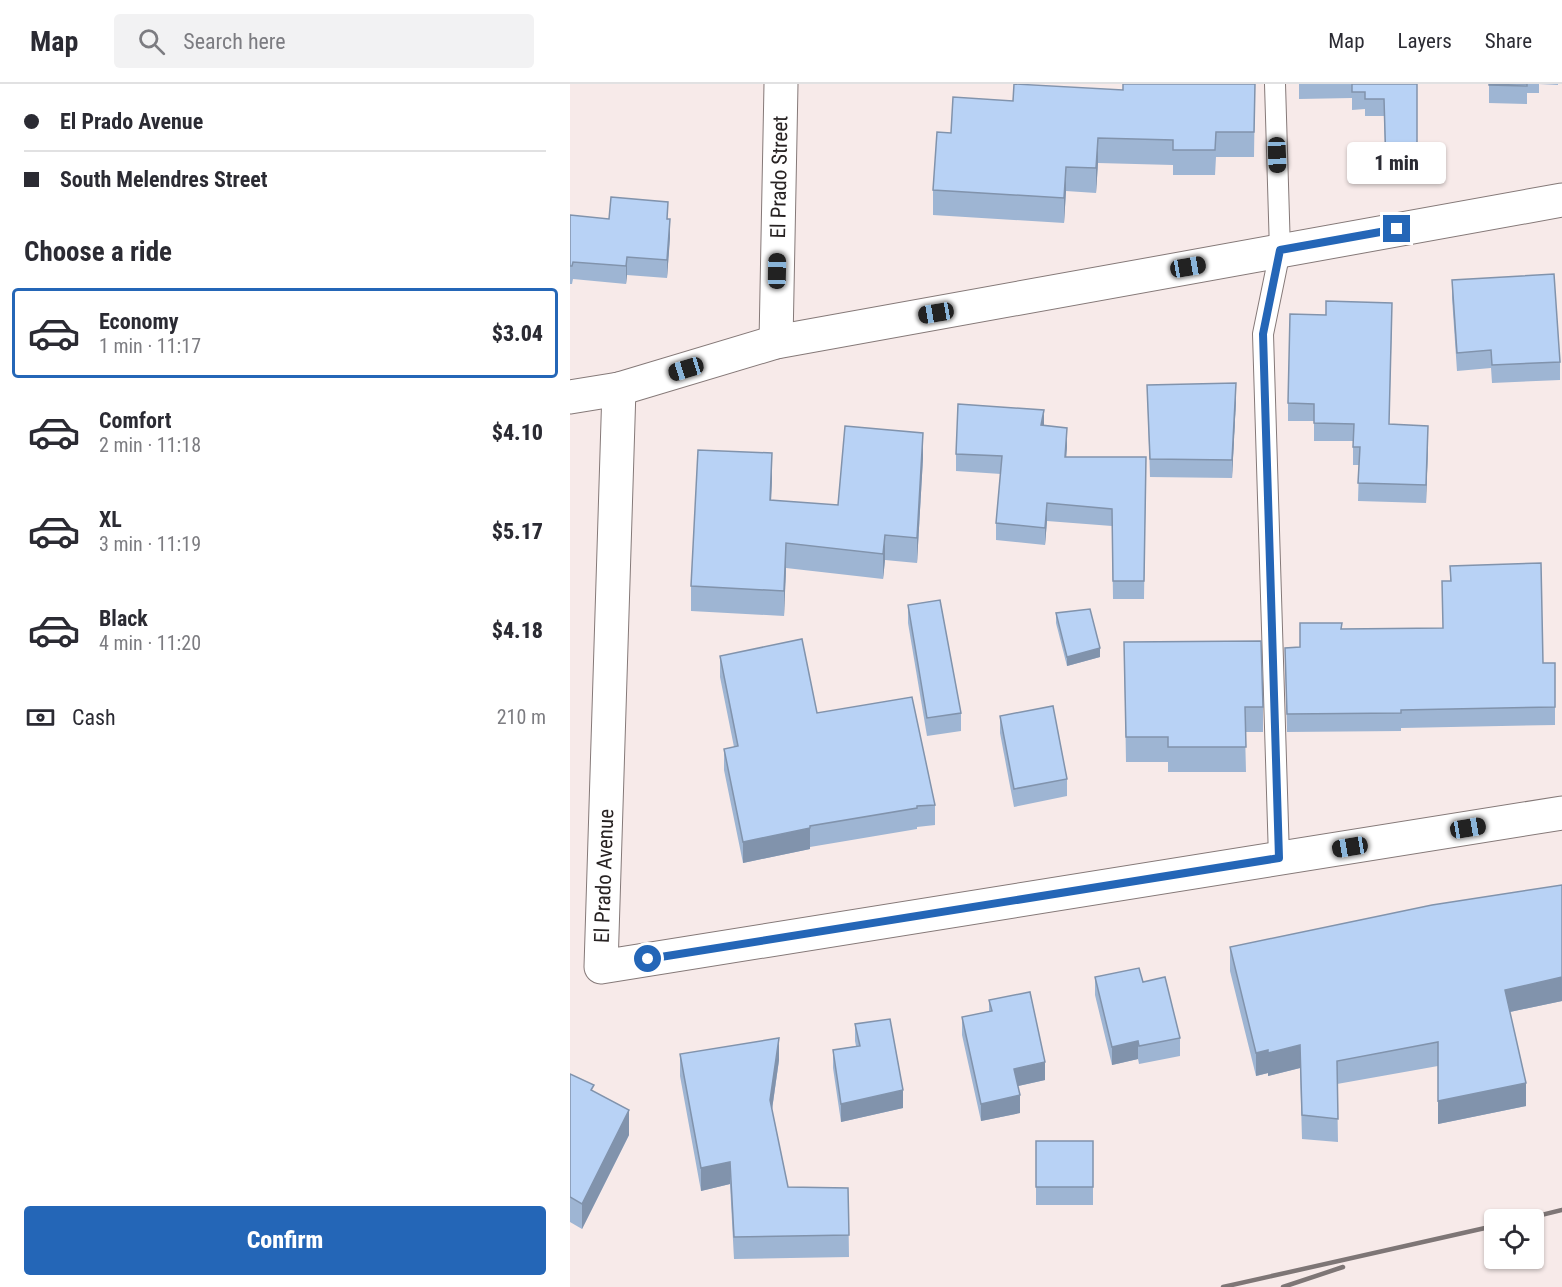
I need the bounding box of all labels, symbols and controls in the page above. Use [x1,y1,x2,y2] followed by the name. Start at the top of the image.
[114,14,534,68] search box
[30,25,78,58] text: Map
[135,25,168,58] icon: search
[183,29,286,54] text: Search here
[1328,29,1365,53] text: Map
[1398,29,1452,53] text: Layers
[1485,29,1532,53] text: Share
[60,109,203,134] text: El Prado Avenue
[766,115,792,239] street label: El Prado Street
[1267,137,1287,173] car
[1348,142,1446,184] callout: 1 min
[1374,151,1419,175] text: 1 min
[60,167,267,192] text: South Melendres Street
[1383,215,1410,242] route end
[24,236,172,268] text: Choose a ride
[768,253,786,289] car
[1169,255,1207,279] car
[917,301,955,325] car
[27,306,81,360] icon: car
[99,309,179,334] text: Economy
[492,321,543,346] text: $3.04
[99,334,201,358] text: 1 min · 11:17
[666,355,706,383] car
[27,405,81,459] icon: car
[99,408,172,433] text: Comfort
[492,420,543,445] text: $4.10
[99,433,201,457] text: 2 min · 11:18
[27,504,81,558] icon: car
[99,507,122,532] text: XL
[492,519,543,544] text: $5.17
[99,532,201,556] text: 3 min · 11:19
[27,603,81,657] icon: car
[99,606,148,631] text: Black
[492,618,543,643] text: $4.18
[99,631,201,655] text: 4 min · 11:20
[24,701,57,734] icon: cash
[72,705,116,730] text: Cash
[497,705,546,729] text: 210 m
[590,808,618,943] street label: El Prado Avenue
[1449,816,1487,840] car
[1331,835,1369,859] car
[634,945,661,972] route start
[24,1206,546,1275] button: Confirm
[1484,1209,1544,1269] map controls
[1484,1209,1544,1269] button: locate

